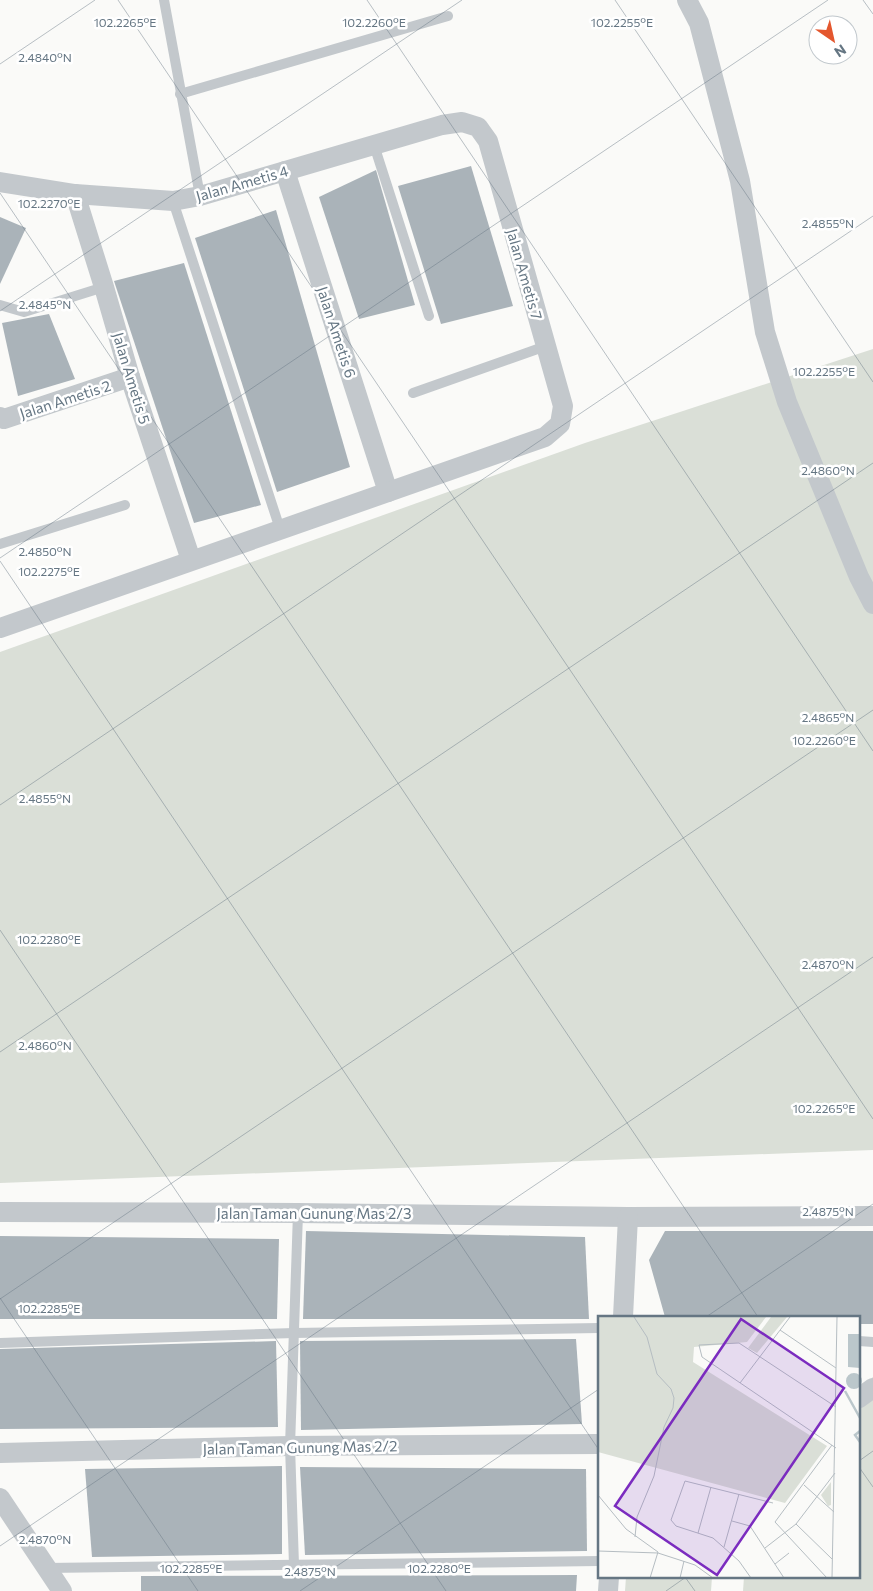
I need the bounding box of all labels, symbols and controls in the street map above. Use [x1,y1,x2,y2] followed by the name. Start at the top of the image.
[94,15,156,29] text: 102.2265°E
[342,15,406,29] text: 102.2260°E
[591,15,653,29] text: 102.2255°E
[808,15,858,65] north arrow
[831,41,850,61] text: N
[18,50,72,64] text: 2.4840°N
[194,161,290,205] street label: Jalan Ametis 4
[18,196,80,210] text: 102.2270°E
[802,216,854,230] text: 2.4855°N
[503,226,547,322] street label: Jalan Ametis 7
[314,284,360,380] street label: Jalan Ametis 6
[19,297,71,311] text: 2.4845°N
[110,330,154,426] street label: Jalan Ametis 5
[793,364,855,378] text: 102.2255°E
[17,376,113,422] street label: Jalan Ametis 2
[801,463,855,477] text: 2.4860°N
[18,544,72,558] text: 2.4850°N
[18,564,80,578] text: 102.2275°E
[802,710,854,724] text: 2.4865°N
[792,733,856,747] text: 102.2260°E
[19,791,71,805] text: 2.4855°N
[17,932,81,946] text: 102.2280°E
[802,957,854,971] text: 2.4870°N
[18,1038,72,1052] text: 2.4860°N
[793,1101,855,1115] text: 102.2265°E
[216,1204,412,1222] street label: Jalan Taman Gunung Mas 2/3
[802,1204,854,1218] text: 2.4875°N
[18,1301,80,1315] text: 102.2285°E
[598,1316,860,1578] inset map
[202,1436,398,1458] street label: Jalan Taman Gunung Mas 2/2
[19,1532,71,1546] text: 2.4870°N
[160,1561,222,1575] text: 102.2285°E
[407,1561,471,1575] text: 102.2280°E
[284,1564,336,1578] text: 2.4875°N

